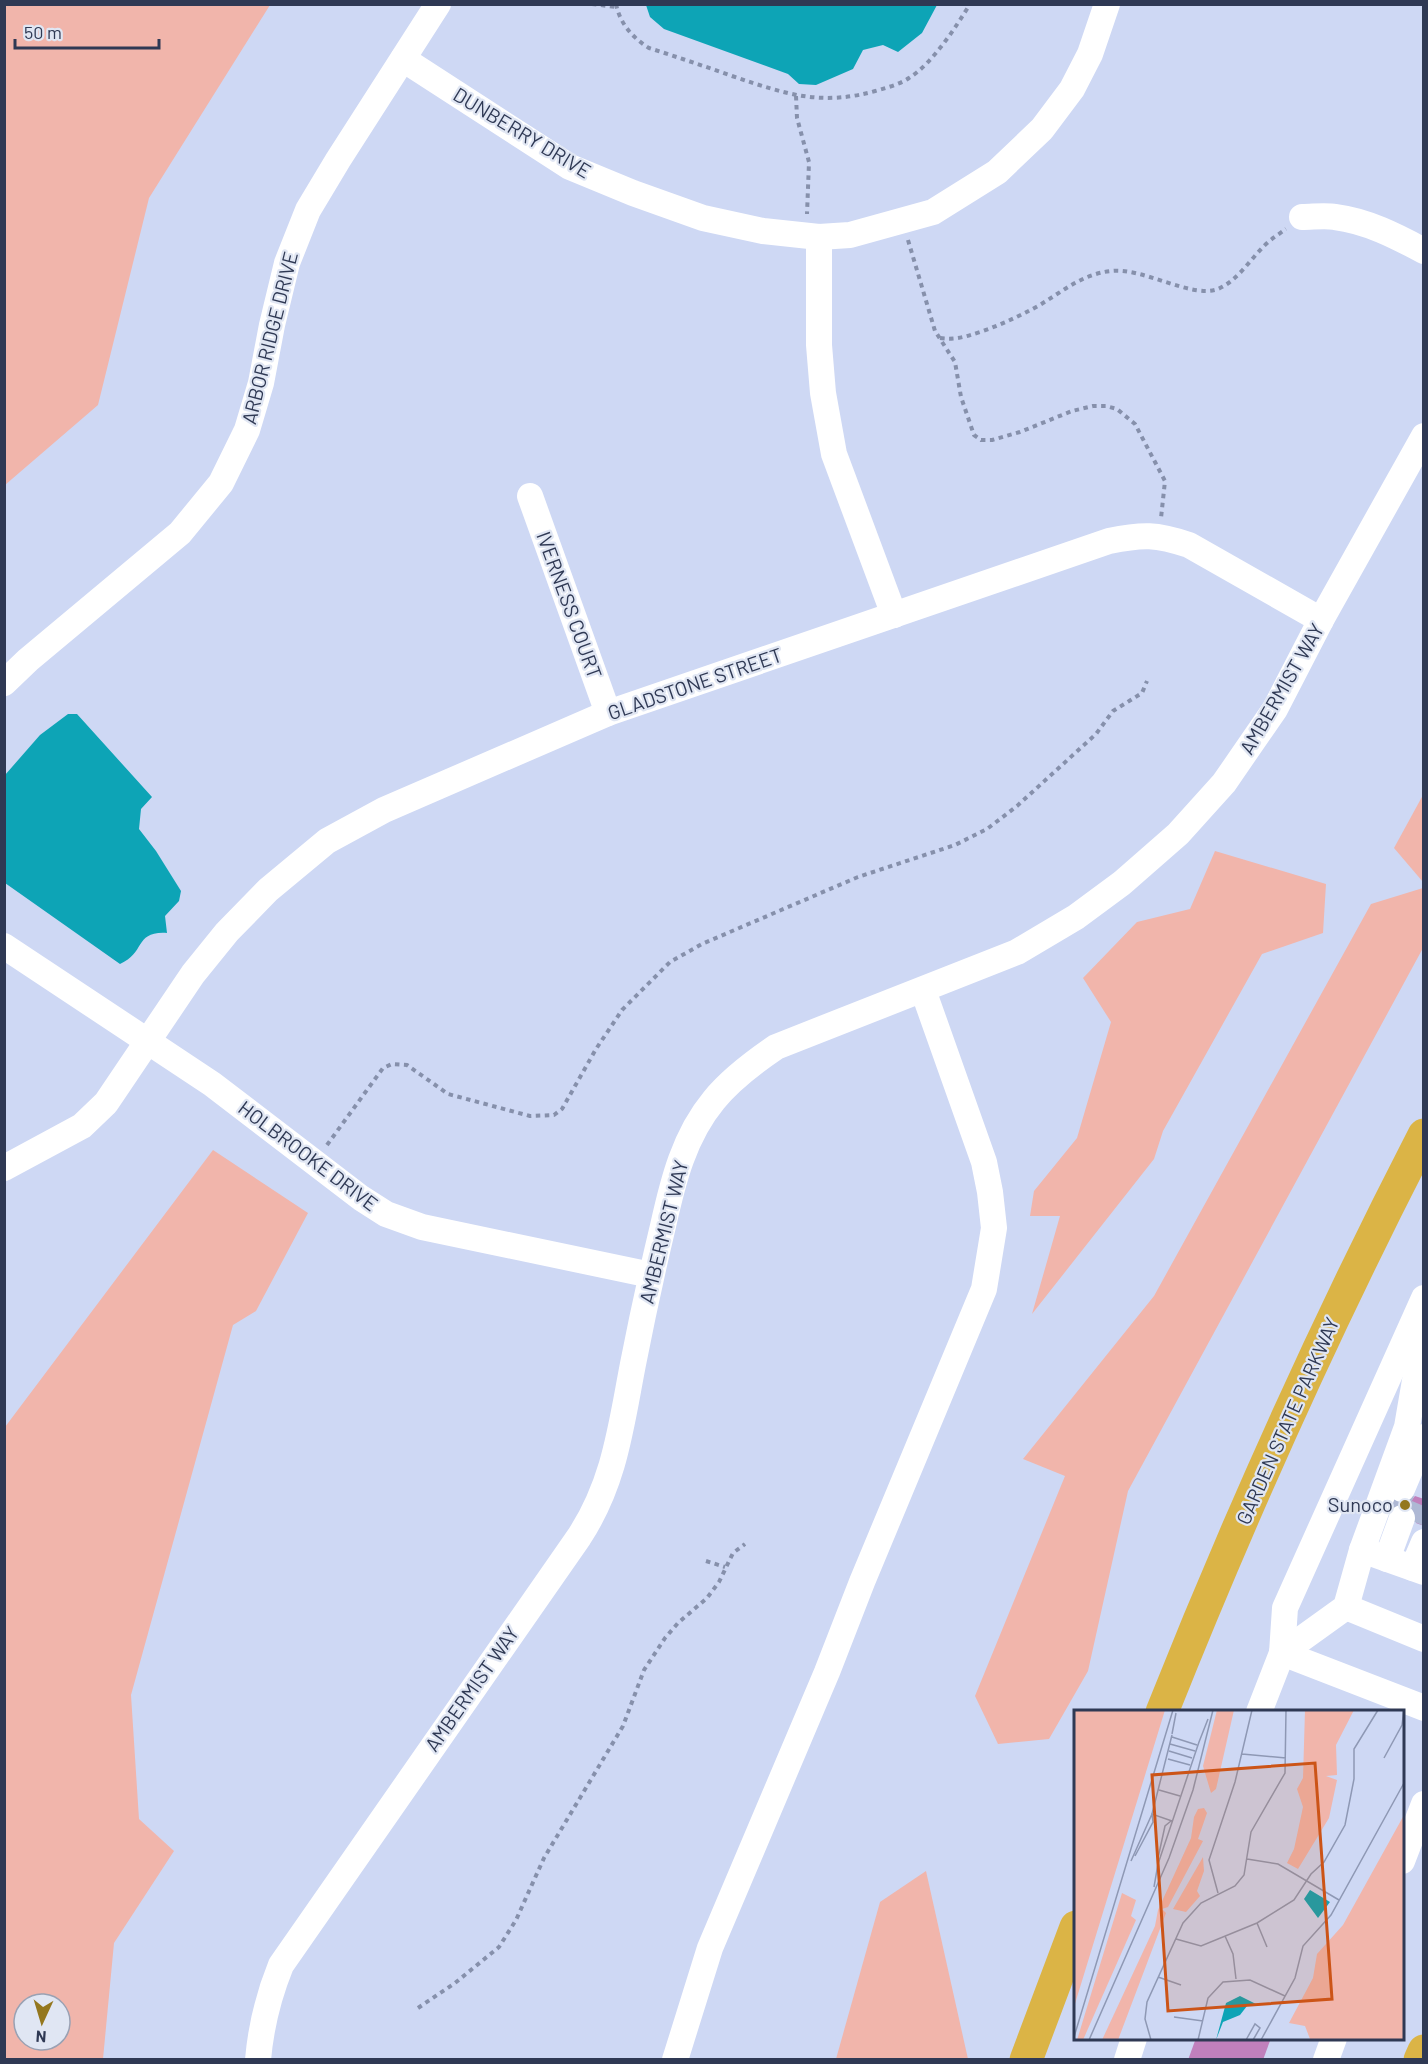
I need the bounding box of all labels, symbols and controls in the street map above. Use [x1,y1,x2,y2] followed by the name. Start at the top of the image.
[15,12,159,50] scale bar
[24,21,62,43] text: 50 m
[449,82,596,183] street label: DUNBERRY DRIVE
[236,249,302,427] street label: ARBOR RIDGE DRIVE
[532,528,608,682] street label: IVERNESS COURT
[1234,619,1328,758] street label: AMBERMIST WAY
[604,642,785,724] street label: GLADSTONE STREET
[234,1095,383,1215] street label: HOLBROOKE DRIVE
[634,1157,692,1306] street label: AMBERMIST WAY
[1231,1313,1344,1528] street label: GARDEN STATE PARKWAY
[1328,1492,1393,1516] place label: Sunoco
[1398,1498,1412,1512] marker: Sunoco
[419,1621,523,1756] street label: AMBERMIST WAY
[1074,1710,1404,2040] inset map
[12,1992,72,2052] north arrow
[35,2028,47,2047] text: N

